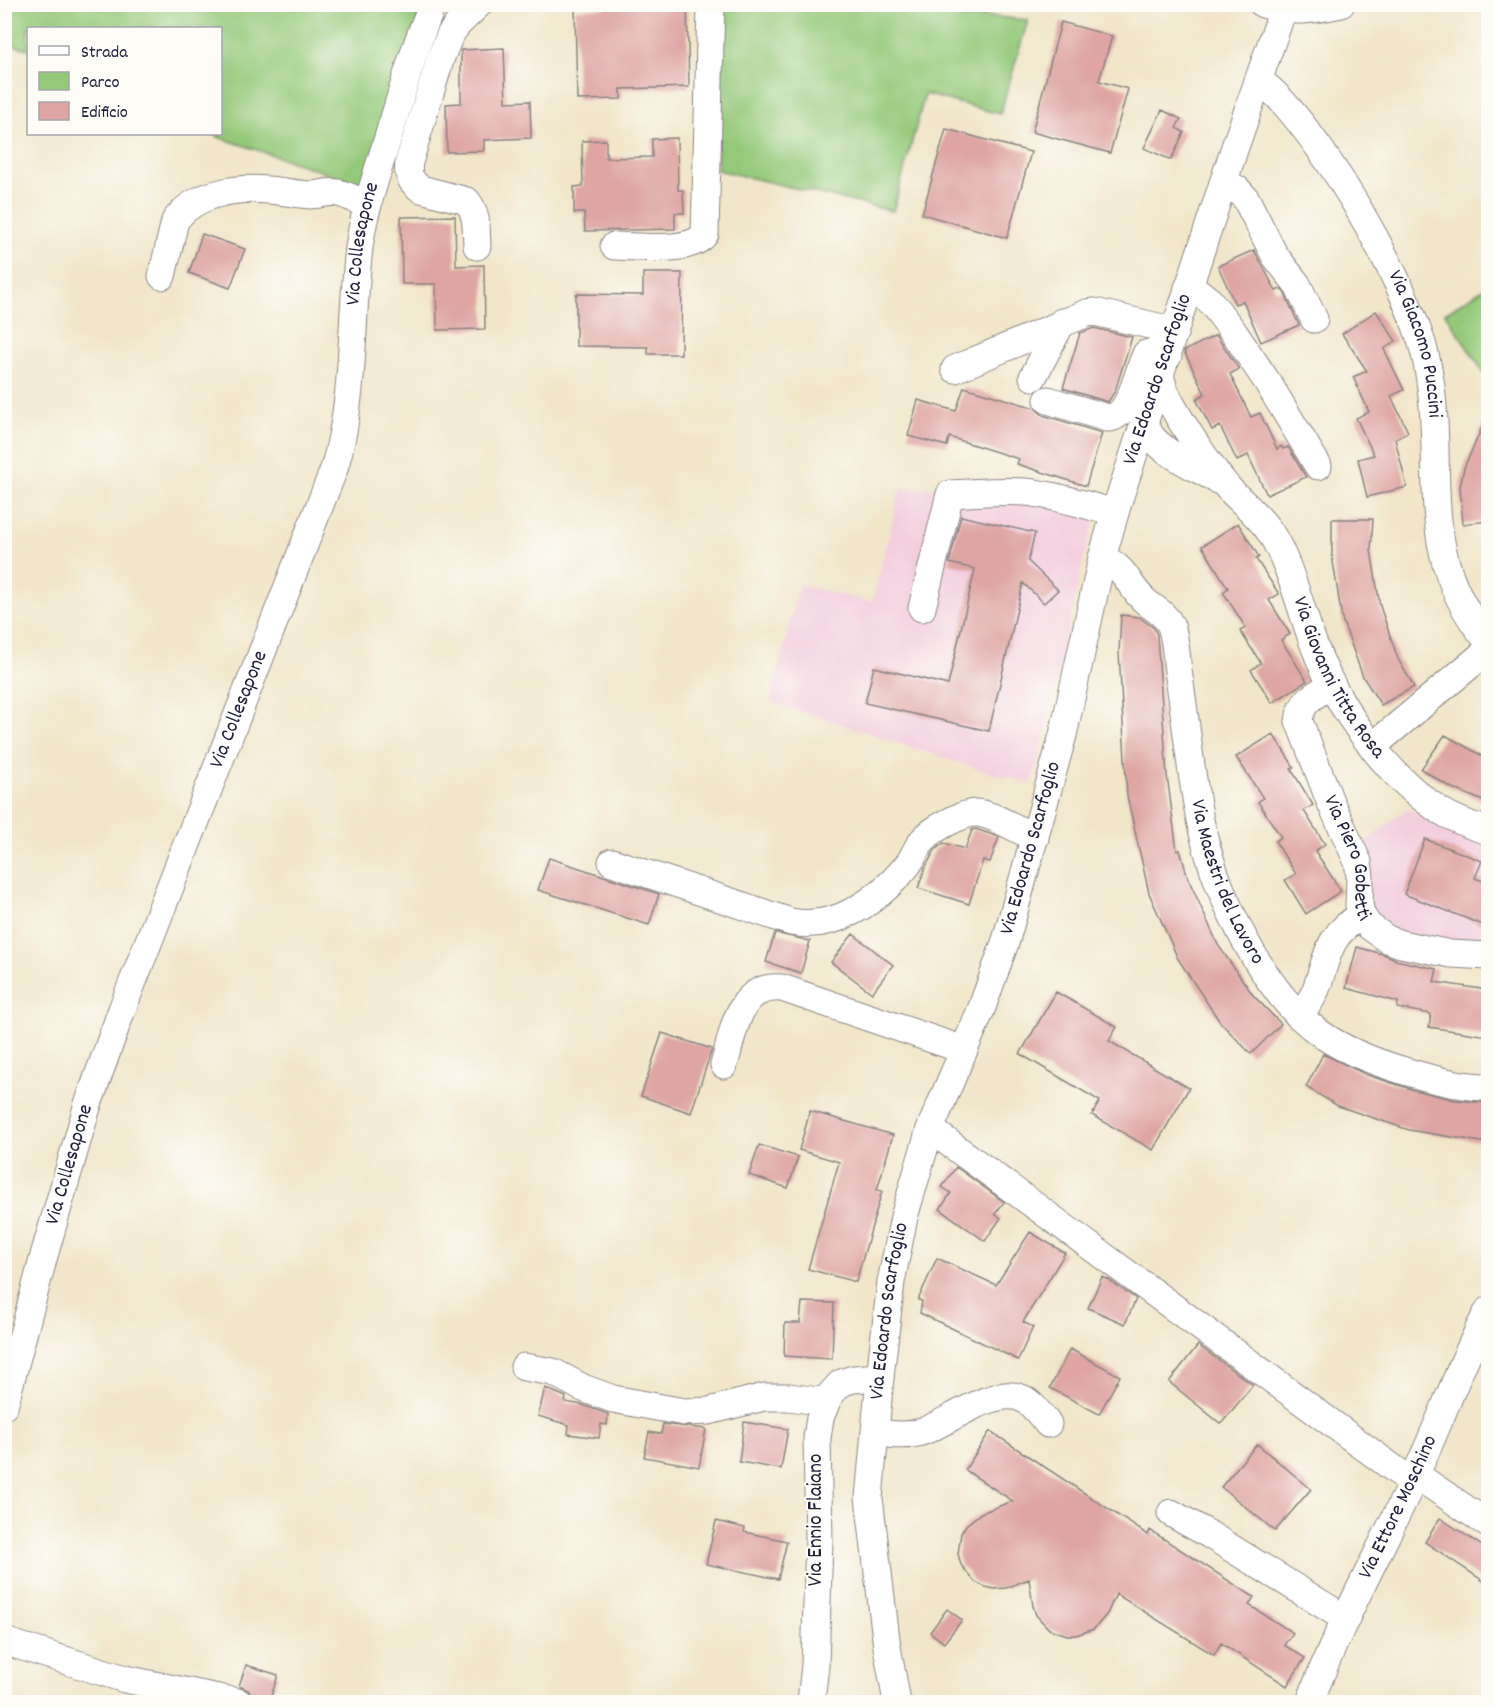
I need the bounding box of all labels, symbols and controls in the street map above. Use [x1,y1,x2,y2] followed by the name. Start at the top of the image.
[27,27,222,135] legend
[81,41,128,66] text: Strada
[81,71,120,96] text: Parco
[81,101,128,126] text: Edificio
[339,179,388,306] street label: Via Collesapone
[1379,266,1449,419] street label: Via Giacomo Puccini
[1116,290,1201,469] street label: Via Edoardo Scarfoglio
[1284,593,1392,767] street label: Via Giovanni Titta Rosa
[203,646,276,773] street label: Via Collesapone
[993,758,1070,939] street label: Via Edoardo Scarfoglio
[1314,791,1377,928] street label: Via Piero Gobetti
[1181,797,1271,971] street label: Via Maestri del Lavoro
[39,1101,102,1229] street label: Via Collesapone
[863,1220,918,1401] street label: Via Edoardo Scarfoglio
[1352,1431,1446,1585] street label: Via Ettore Moschino
[802,1454,832,1586] street label: Via Ennio Flaiano

